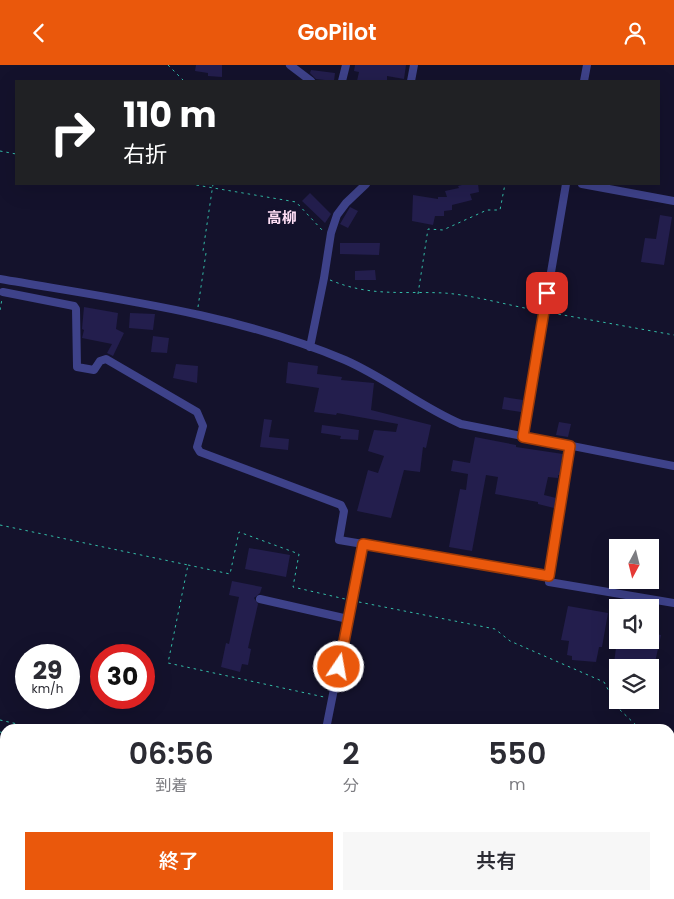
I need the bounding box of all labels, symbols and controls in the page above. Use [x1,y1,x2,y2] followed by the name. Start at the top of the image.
[297,17,377,48] text: GoPilot
[25,19,53,47] icon: back
[621,19,649,47] icon: person
[123,90,217,139] text: 110 m
[40,100,105,165] icon: right
[123,139,167,170] text: 右折
[267,207,297,228] district label: 高柳
[526,272,568,314] pin
[533,279,561,307] icon: arrive
[609,539,659,589] north arrow
[609,539,659,709] map controls
[609,599,659,649] button: sound
[312,640,364,692] position arrow
[90,644,155,709] speed limit sign: 30
[33,653,62,688] text: 29
[609,659,659,709] button: layers
[32,680,63,697] text: km/h
[129,732,214,775] text: 06:56
[342,732,360,775] text: 2
[488,732,546,775] text: 550
[509,773,526,796] text: m
[155,774,187,797] text: 到着
[343,774,359,797] text: 分
[25,832,333,890] button: 終了
[343,832,650,890] button: 共有

